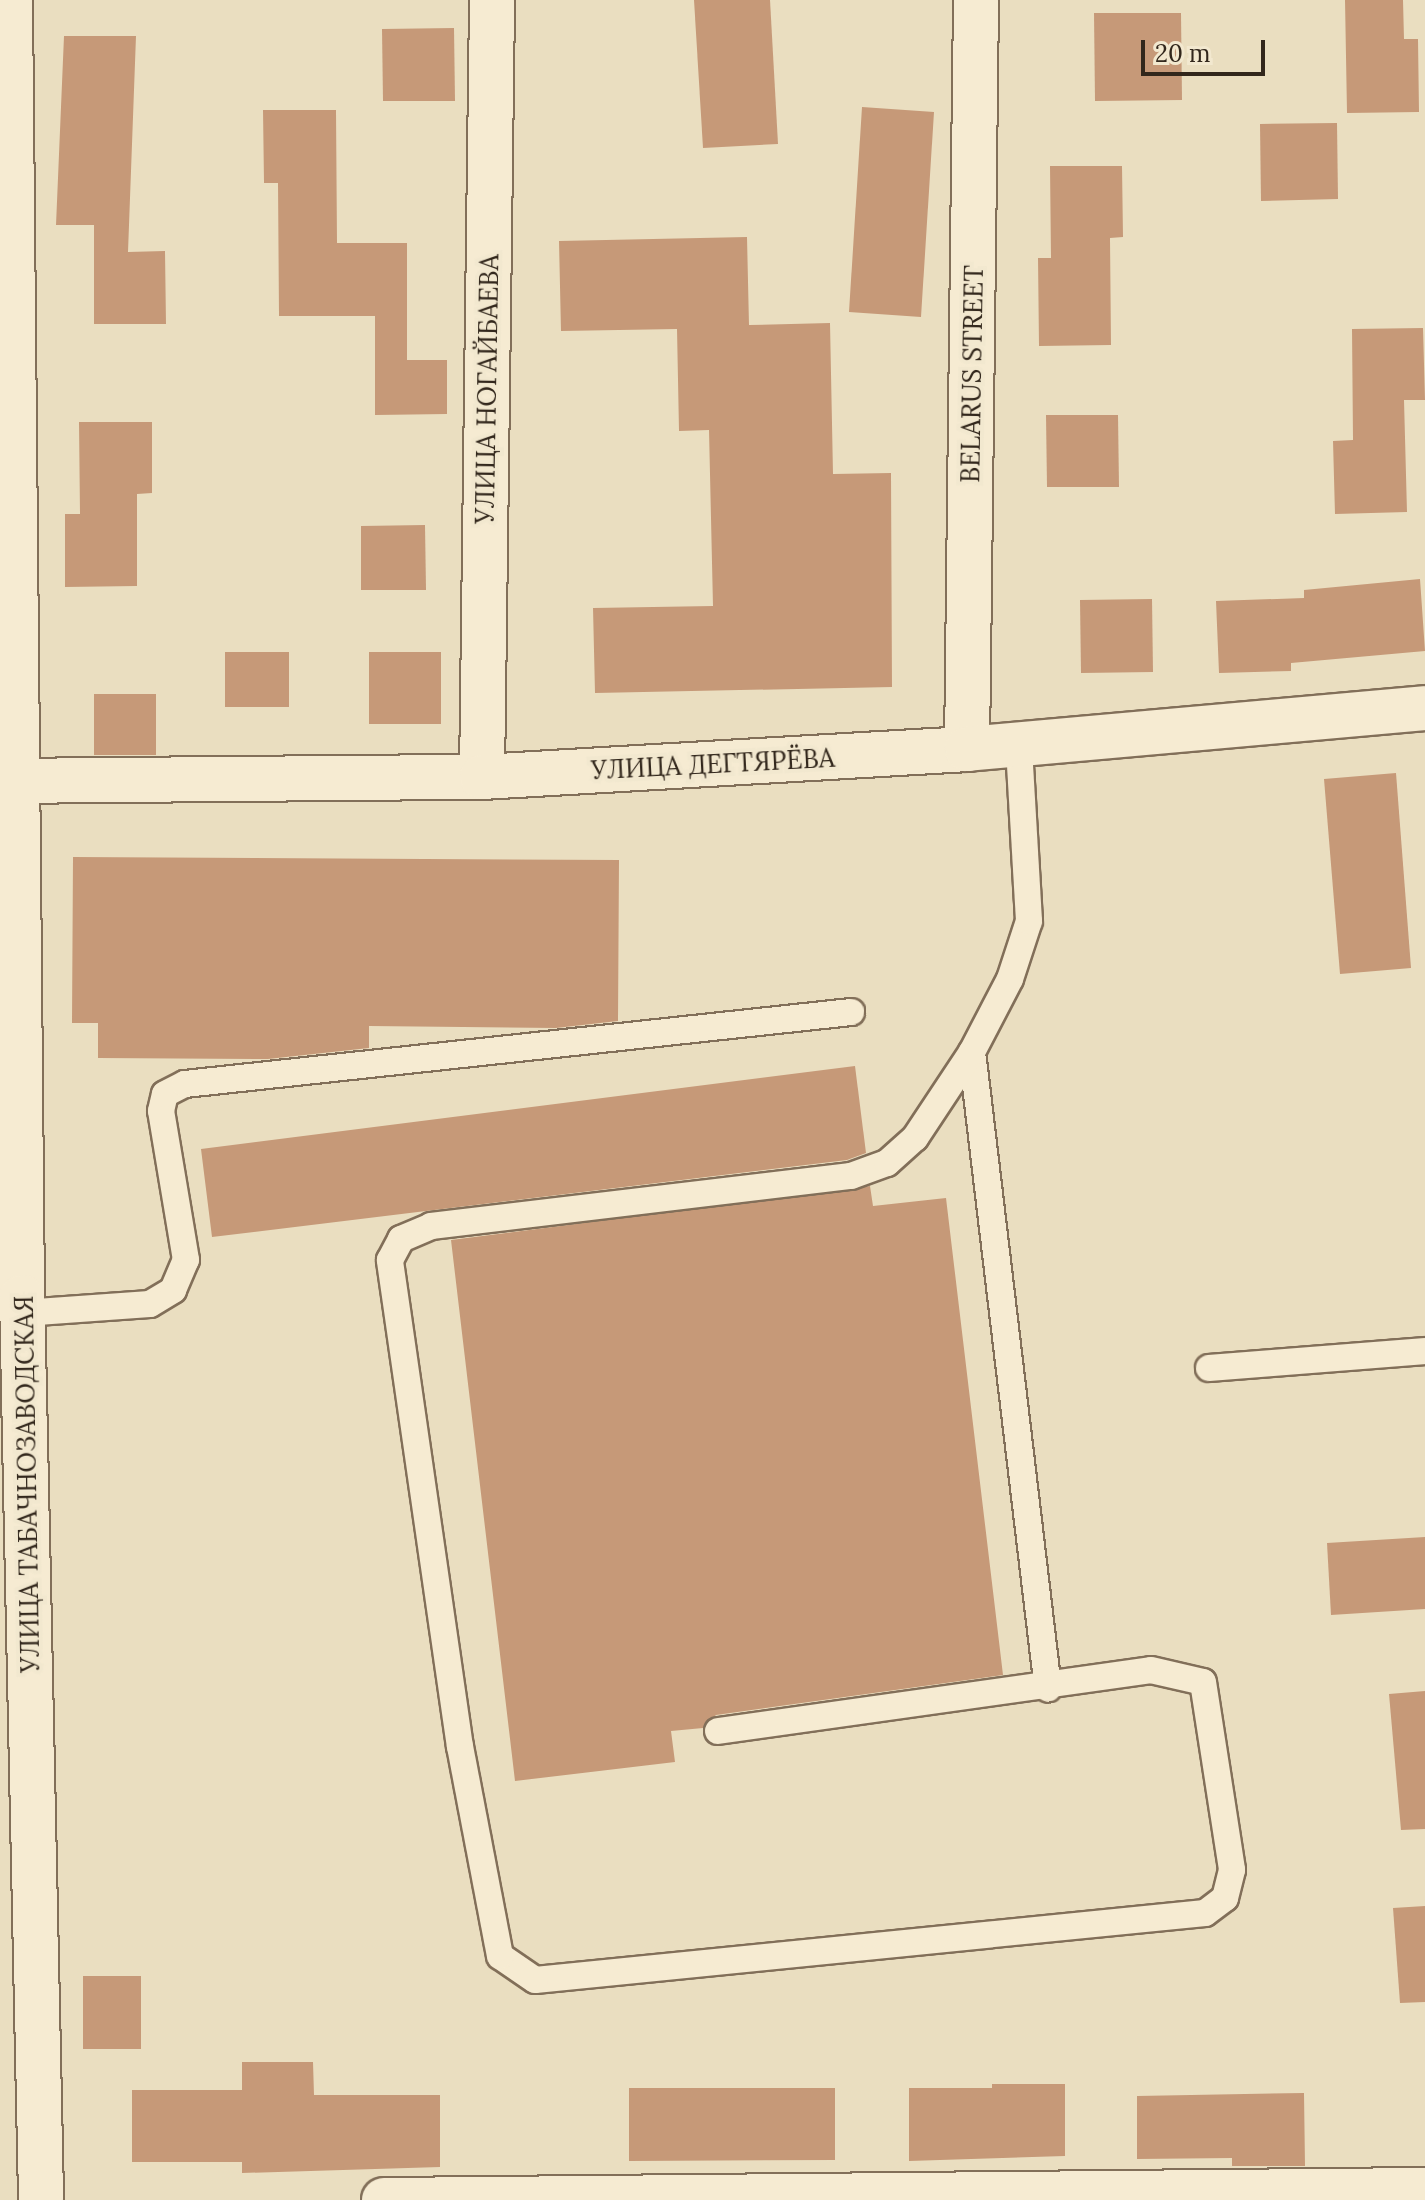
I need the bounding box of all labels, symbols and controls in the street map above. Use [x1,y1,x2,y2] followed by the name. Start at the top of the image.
[1145,24,1269,74] scale bar
[1155,38,1211,69] text: 20 m
[469,254,505,524] street label: УЛИЦА НОГАЙБАЕВА
[955,265,989,483] street label: BELARUS STREET
[590,742,836,786] street label: УЛИЦА ДЕГТЯРЁВА
[8,1295,46,1673] street label: УЛИЦА ТАБАЧНОЗАВОДСКАЯ

